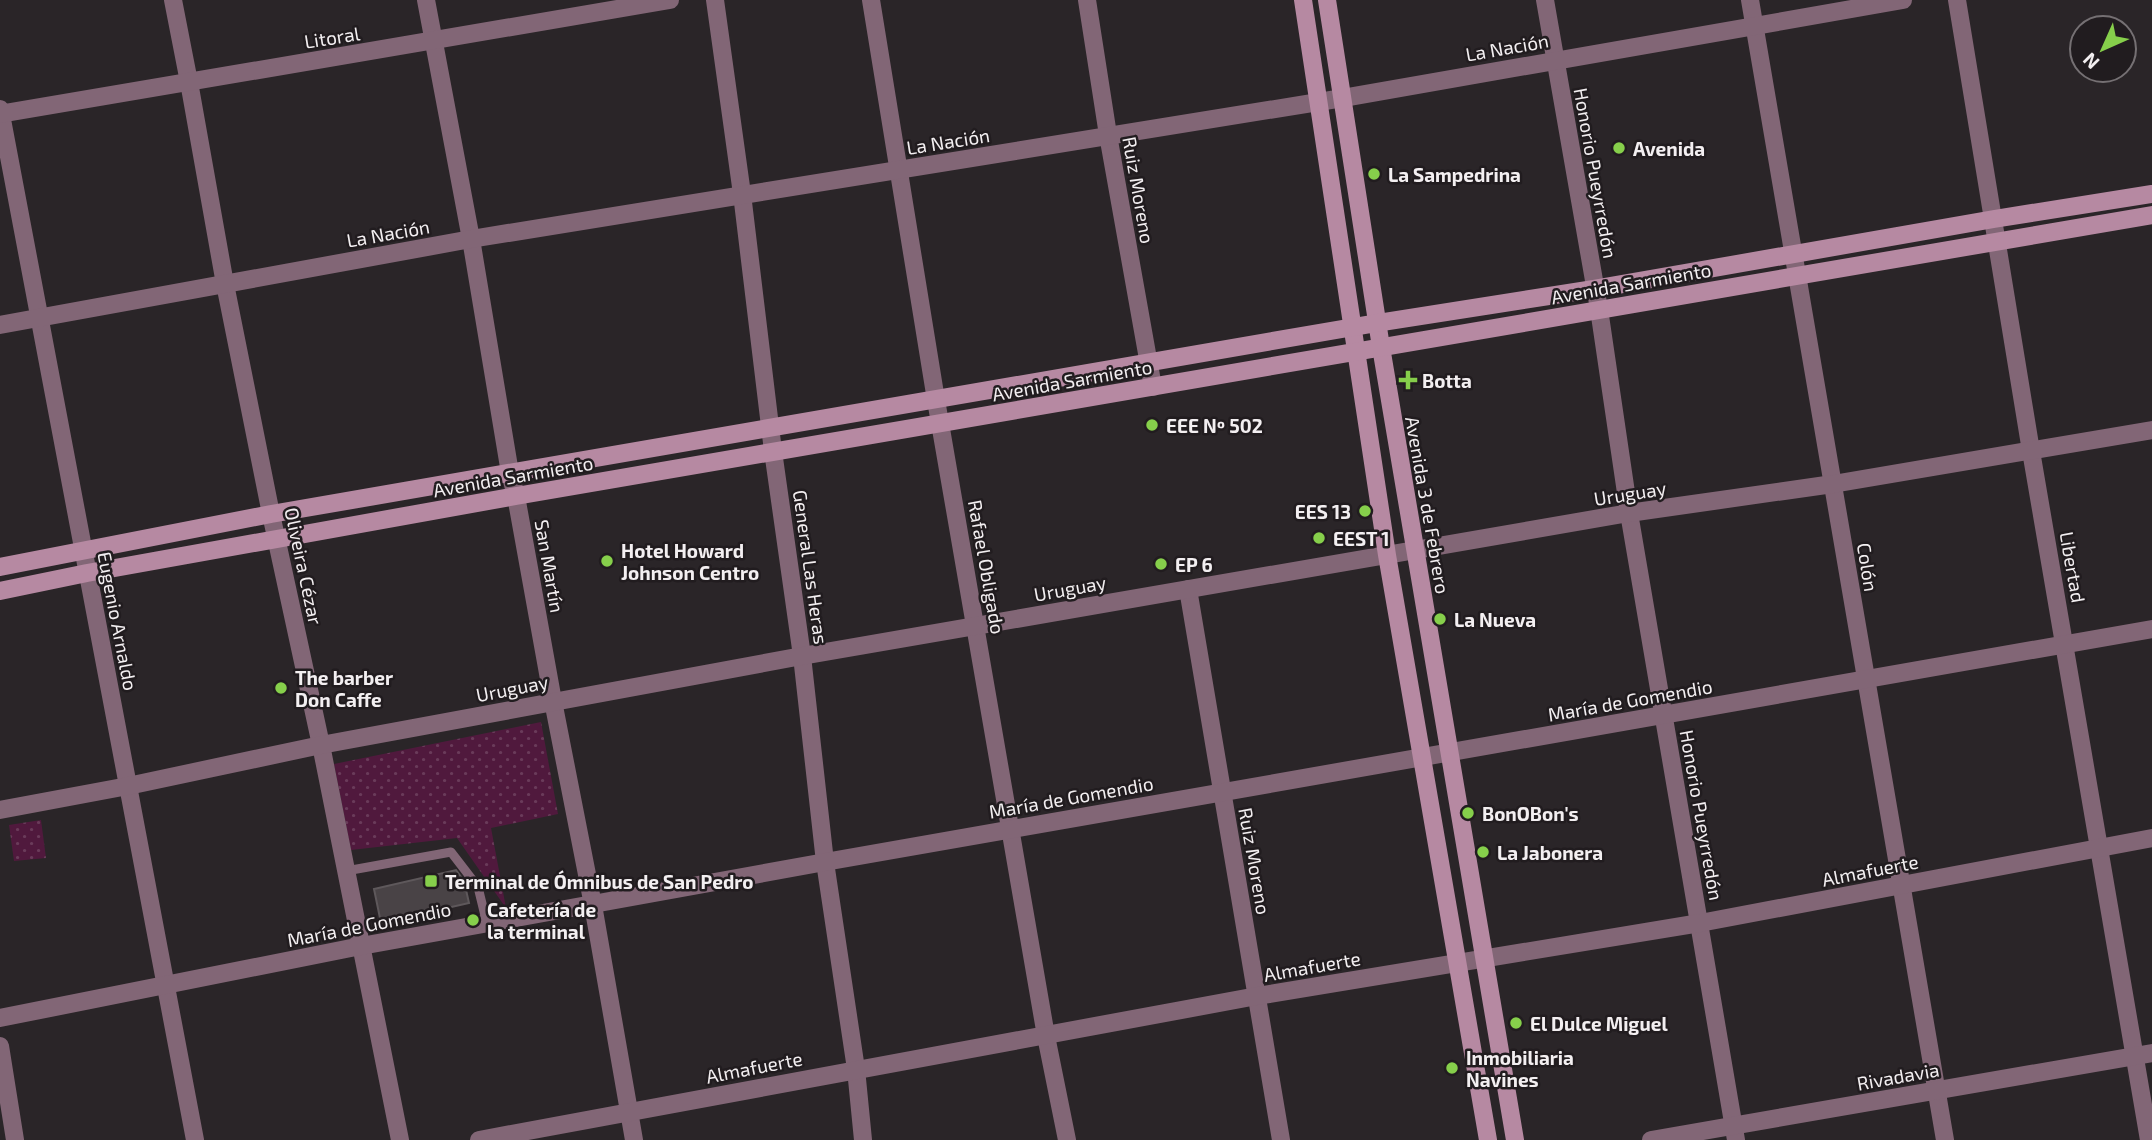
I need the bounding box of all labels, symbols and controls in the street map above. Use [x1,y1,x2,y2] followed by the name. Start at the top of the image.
[2068,14,2138,84] north arrow
[302,21,362,53] street label: Litoral
[1464,28,1550,66] street label: La Nación
[2078,48,2104,74] text: N
[1570,86,1622,260] street label: Honorio Pueyrredón
[905,123,991,159] street label: La Nación
[1118,135,1160,245] street label: Ruiz Moreno
[1633,137,1705,160] place label: Avenida
[1611,140,1627,156] marker: Avenida
[1388,163,1521,186] place label: La Sampedrina
[1366,166,1382,182] marker: La Sampedrina
[345,214,431,252] street label: La Nación
[1549,258,1713,308] street label: Avenida Sarmiento
[990,355,1154,405] street label: Avenida Sarmiento
[1422,369,1472,392] place label: Botta
[1400,372,1416,388] marker: Botta
[1166,414,1263,437] place label: EEE Nº 502
[1401,414,1455,596] street label: Avenida 3 de Febrero
[1144,417,1160,433] marker: EEE Nº 502
[431,451,595,501] street label: Avenida Sarmiento
[1592,476,1668,510] street label: Uruguay
[789,488,833,646] street label: General Las Heras
[964,498,1010,636] street label: Rafael Obligado
[1295,500,1351,523] place label: EES 13
[1357,503,1373,519] marker: EES 13
[280,505,328,627] street label: Oliveira Cézar
[531,518,569,614] street label: San Martín
[1333,527,1389,550] place label: EEST 1
[1311,530,1327,546] marker: EEST 1
[2055,530,2091,604] street label: Libertad
[621,539,759,584] place label: Hotel Howard Johnson Centro
[1853,541,1883,593] street label: Colón
[93,550,143,692] street label: Eugenio Arnaldo
[599,553,615,569] marker: Hotel Howard Johnson Centro
[1175,553,1213,576] place label: EP 6
[1153,556,1169,572] marker: EP 6
[1032,570,1108,606] street label: Uruguay
[1454,608,1536,631] place label: La Nueva
[1432,611,1448,627] marker: La Nueva
[295,666,393,711] place label: The barber Don Caffe
[474,670,550,706] street label: Uruguay
[1546,674,1714,726] street label: María de Gomendio
[273,680,289,696] marker: The barber Don Caffe
[1676,728,1728,902] street label: Honorio Pueyrredón
[987,771,1155,823] street label: María de Gomendio
[1482,802,1579,825] place label: BonOBon's
[1460,805,1476,821] marker: BonOBon's
[1234,806,1276,916] street label: Ruiz Moreno
[1497,841,1603,864] place label: La Jabonera
[1475,844,1491,860] marker: La Jabonera
[1820,849,1920,891] street label: Almafuerte
[445,870,753,893] place label: Terminal de Ómnibus de San Pedro
[423,873,439,889] marker: Terminal de Ómnibus de San Pedro
[285,897,453,951] street label: María de Gomendio
[487,898,596,943] place label: Cafetería de la terminal
[465,912,481,928] marker: Cafetería de la terminal
[1262,946,1362,986] street label: Almafuerte
[1530,1012,1668,1035] place label: El Dulce Miguel
[1508,1015,1524,1031] marker: El Dulce Miguel
[704,1046,804,1088] street label: Almafuerte
[1466,1046,1574,1091] place label: Inmobiliaria Navines
[1855,1057,1941,1095] street label: Rivadavia
[1444,1060,1460,1076] marker: Inmobiliaria Navines

